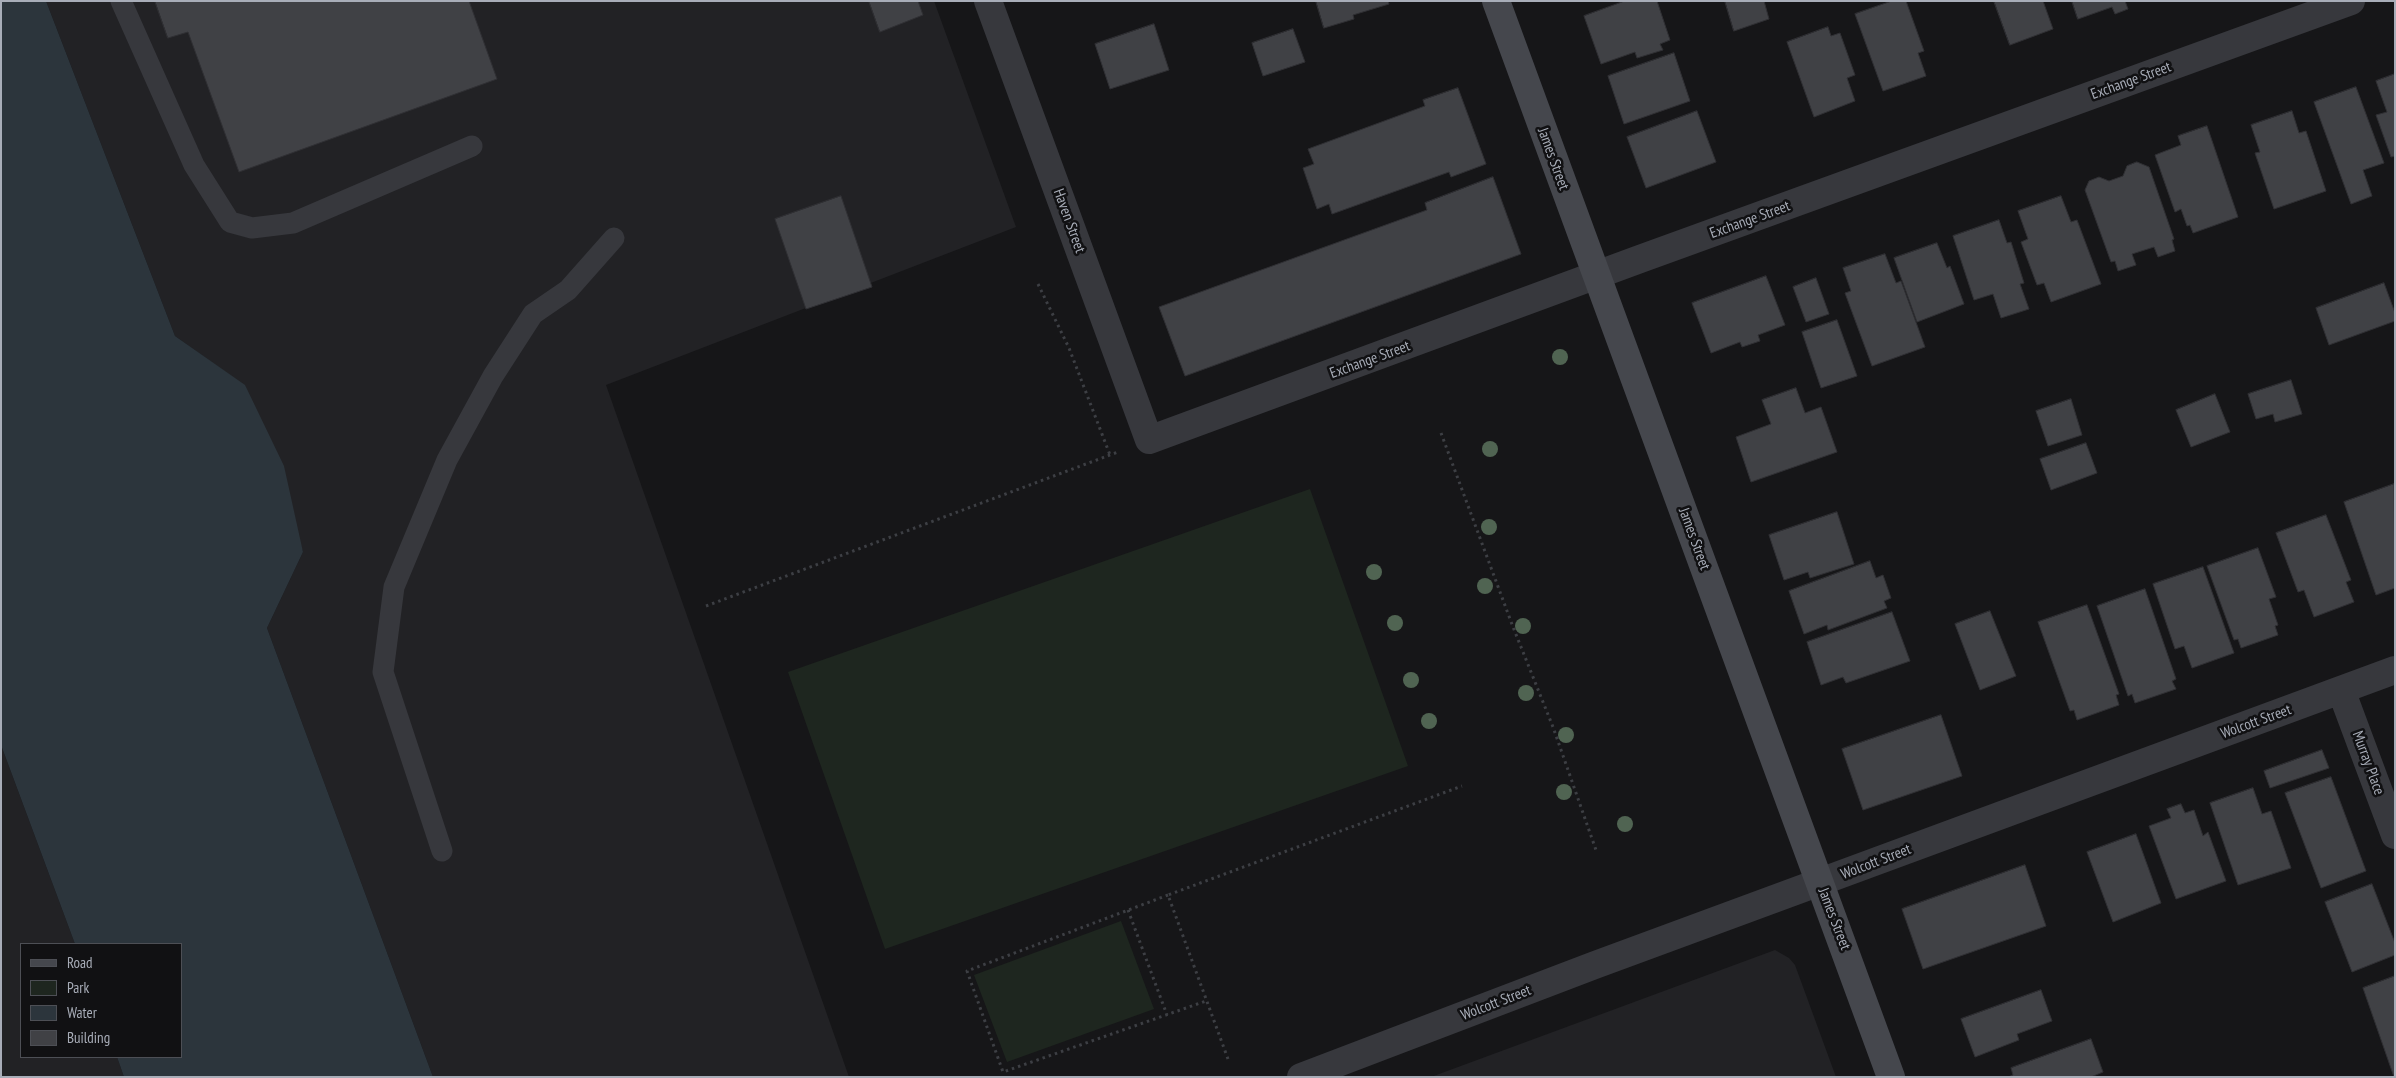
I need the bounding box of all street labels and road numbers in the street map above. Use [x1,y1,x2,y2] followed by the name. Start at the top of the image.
[2089,58,2173,104] street label: Exchange Street
[1533,125,1573,193] street label: James Street
[1049,187,1089,255] street label: Haven Street
[1708,197,1792,243] street label: Exchange Street
[1328,337,1412,383] street label: Exchange Street
[1674,505,1714,573] street label: James Street
[2218,701,2294,743] street label: Wolcott Street
[2348,729,2388,797] street label: Murray Place
[1838,840,1914,884] street label: Wolcott Street
[1814,885,1854,953] street label: James Street
[1458,981,1534,1025] street label: Wolcott Street

